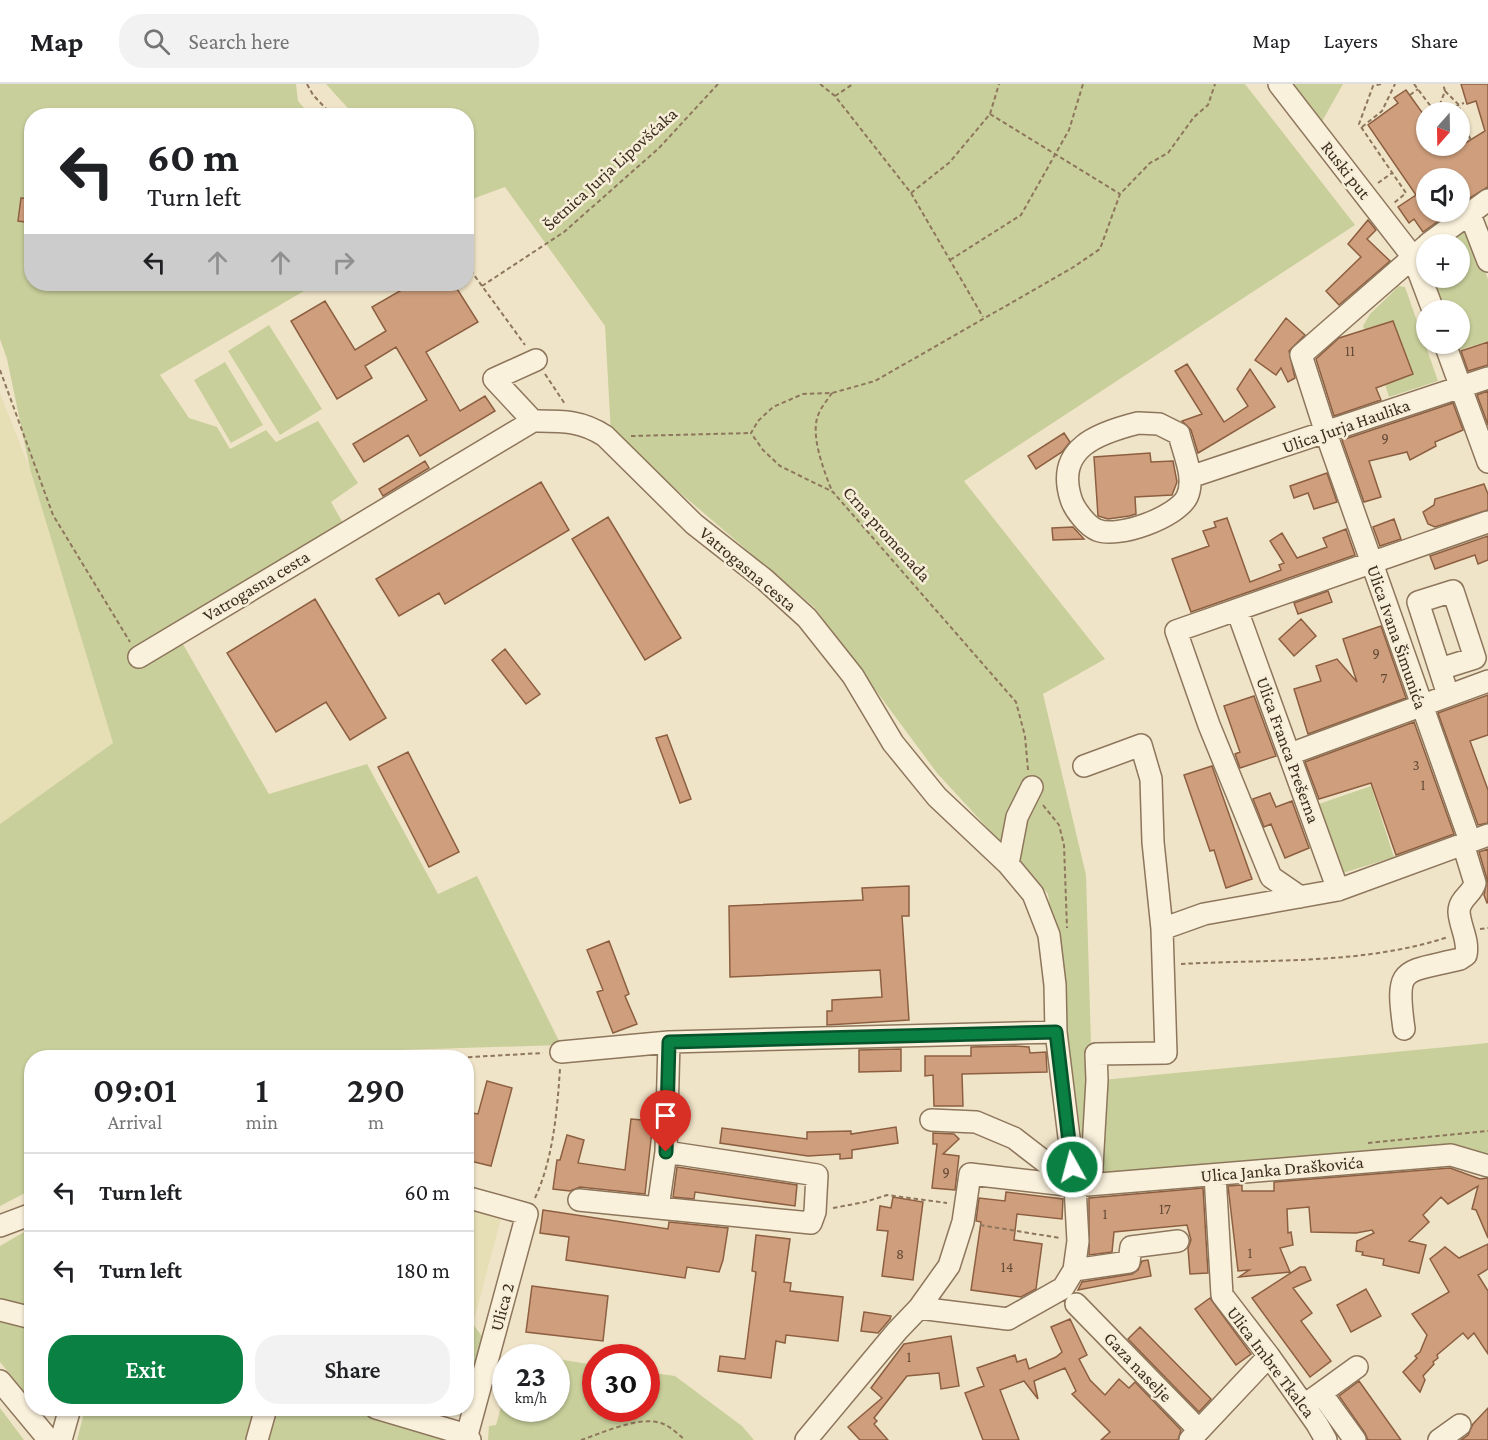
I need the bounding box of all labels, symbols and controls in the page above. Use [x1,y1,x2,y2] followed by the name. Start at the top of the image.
[119,14,539,68] search box
[140,25,173,58] icon: search
[30,26,83,57] text: Map
[188,29,289,54] text: Search here
[1252,29,1291,53] text: Map
[1324,29,1378,53] text: Layers
[1411,29,1458,53] text: Share
[1416,102,1470,156] north arrow
[1416,102,1470,354] map controls
[539,104,682,235] street label: Šetnica Jurja Lipovšćaka
[48,132,126,210] icon: left
[147,133,239,180] text: 60 m
[1317,137,1375,204] street label: Ruski put
[1416,168,1470,222] button: sound
[147,182,241,212] text: Turn left
[1416,234,1470,288] button: +
[138,246,171,279] icon: left
[201,246,234,279] icon: ahead
[264,246,297,279] icon: ahead
[327,246,360,279] icon: right
[1416,300,1470,354] button: −
[1345,343,1355,359] house number: 11
[1279,395,1413,458] street label: Ulica Jurja Haulika
[1381,430,1389,446] house number: 9
[839,482,935,586] street label: Crna promenada
[695,523,801,615] street label: Vatrogasna cesta
[199,546,313,626] street label: Vatrogasna cesta
[1363,562,1431,712] street label: Ulica Ivana Šimunića
[1372,645,1380,661] house number: 9
[1381,670,1388,686] house number: 7
[1252,674,1324,826] street label: Ulica Franca Prešerna
[1412,757,1420,773] house number: 3
[1421,777,1426,793] house number: 1
[93,1070,177,1110] text: 09:01
[255,1070,268,1110] text: 1
[347,1070,405,1110] text: 290
[640,1090,691,1152] pin
[649,1099,682,1132] icon: arrive
[108,1111,162,1133] text: Arrival
[246,1111,278,1133] text: min
[368,1111,384,1133] text: m
[1040,1135,1104,1199] position arrow
[1200,1152,1364,1186] street label: Ulica Janka Draškovića
[942,1164,950,1180] house number: 9
[48,1176,81,1209] icon: left
[99,1180,182,1205] text: Turn left
[405,1180,450,1205] text: 60 m
[1159,1201,1171,1217] house number: 17
[1103,1206,1108,1222] house number: 1
[1248,1245,1253,1261] house number: 1
[896,1246,904,1262] house number: 8
[48,1254,81,1287] icon: left
[99,1258,182,1283] text: Turn left
[397,1258,450,1283] text: 180 m
[1001,1259,1013,1275] house number: 14
[486,1281,518,1333] street label: Ulica 2
[1223,1303,1319,1421] street label: Ulica Imbre Tkalca
[1099,1328,1176,1407] street label: Gaza naselje
[48,1335,243,1404] button: Exit
[255,1335,450,1404] button: Share
[582,1344,660,1422] speed limit sign: 30
[907,1349,912,1365] house number: 1
[516,1359,546,1392] text: 23
[515,1390,547,1406] text: km/h

